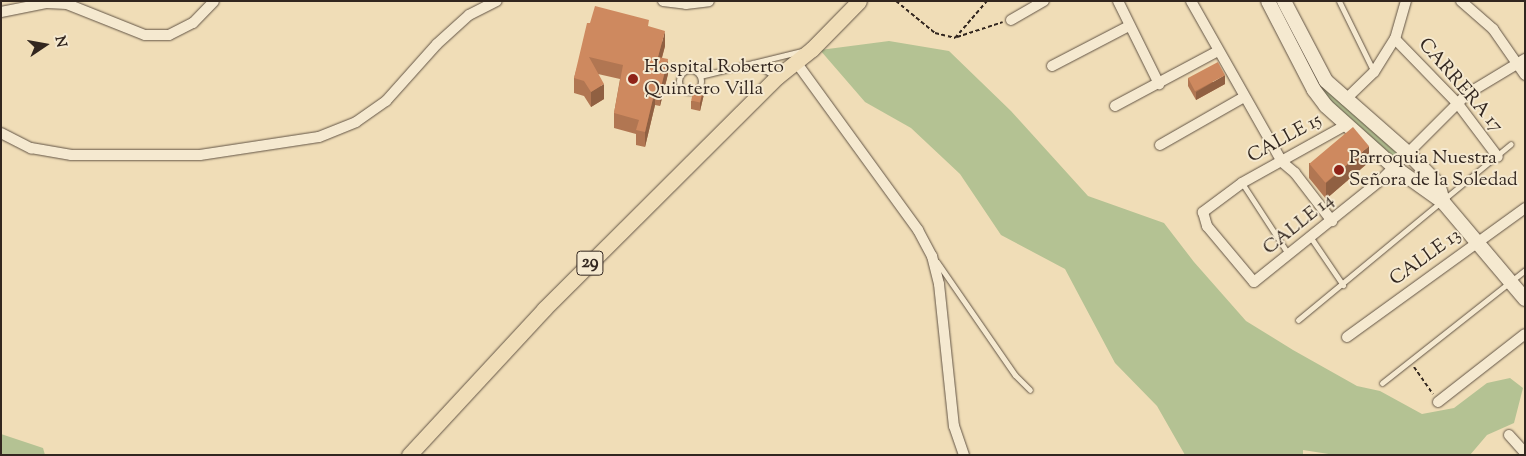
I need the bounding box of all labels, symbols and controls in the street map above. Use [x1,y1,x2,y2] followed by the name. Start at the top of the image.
[20,20,70,70] north arrow
[49,34,71,49] text: N
[1413,34,1507,138] street label: CARRERA 17
[644,57,784,101] place label: Hospital Roberto Quintero Villa
[626,72,640,86] marker: Hospital Roberto Quintero Villa
[1244,109,1326,169] street label: CALLE 15
[1349,148,1518,192] place label: Parroquia Nuestra Señora de la Soledad
[1333,164,1345,176] marker: Parroquia Nuestra Señora de la Soledad
[1259,190,1339,260] street label: CALLE 14
[1386,225,1466,291] street label: CALLE 13
[576,248,604,278] road number: 29

